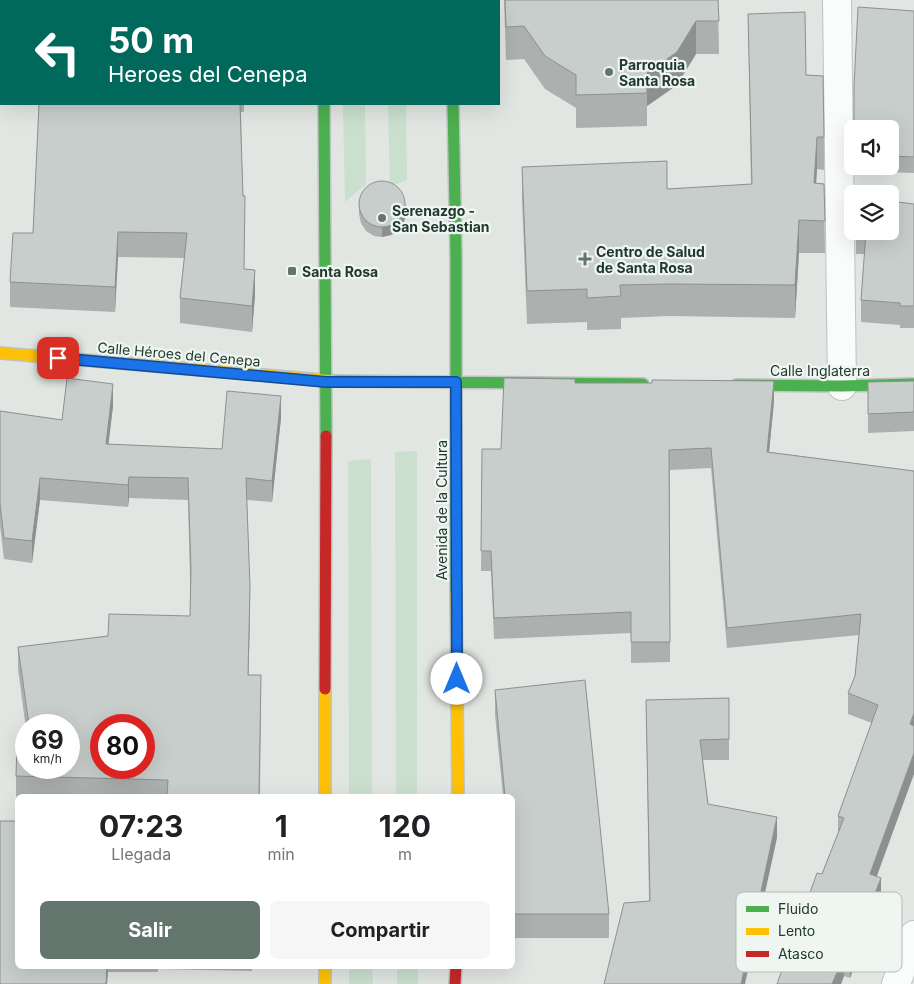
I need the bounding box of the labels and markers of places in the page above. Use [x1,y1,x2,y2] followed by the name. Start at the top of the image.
[619,56,695,89] place label: Parroquia Santa Rosa
[603,66,615,78] marker: Parroquia Santa Rosa
[392,202,490,235] place label: Serenazgo - San Sebastian
[376,212,388,224] marker: Serenazgo - San Sebastian
[596,243,705,276] place label: Centro de Salud de Santa Rosa
[578,252,592,266] marker: Centro de Salud de Santa Rosa
[302,263,378,280] place label: Santa Rosa
[286,265,298,277] marker: Santa Rosa
[37,337,79,379] pin

